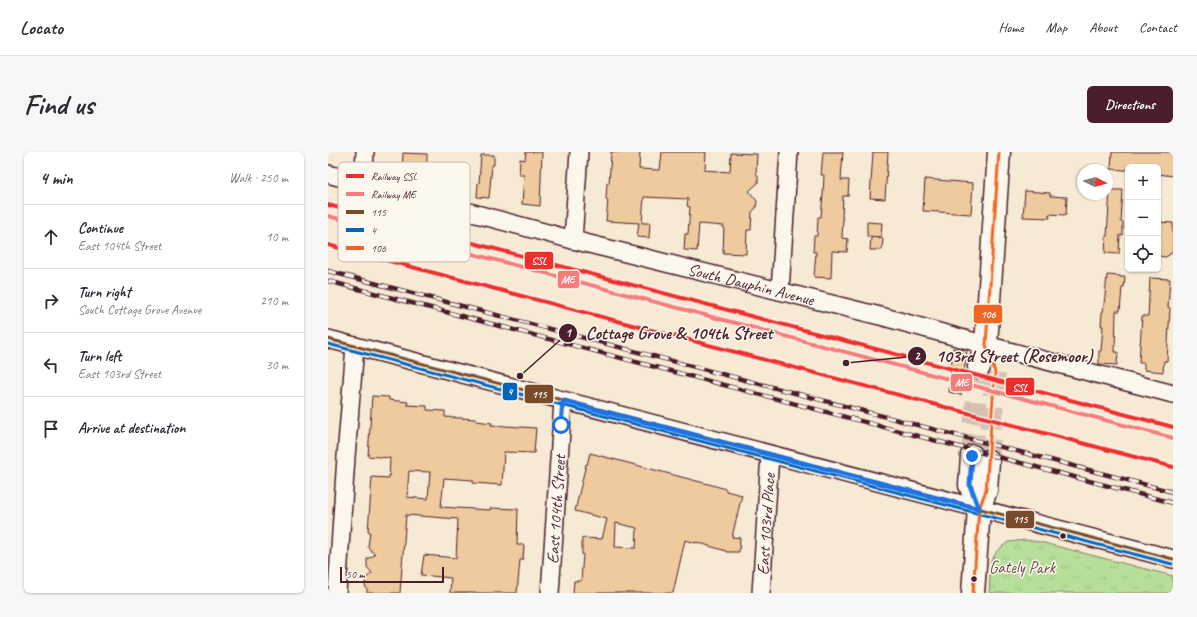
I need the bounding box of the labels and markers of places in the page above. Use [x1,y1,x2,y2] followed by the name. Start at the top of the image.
[558,318,781,348] callout: Cottage Grove & 104th Street
[907,341,1100,371] callout: 103rd Street (Rosemoor)
[1058,531,1068,541] unlabelled marker
[969,574,979,584] unlabelled marker

